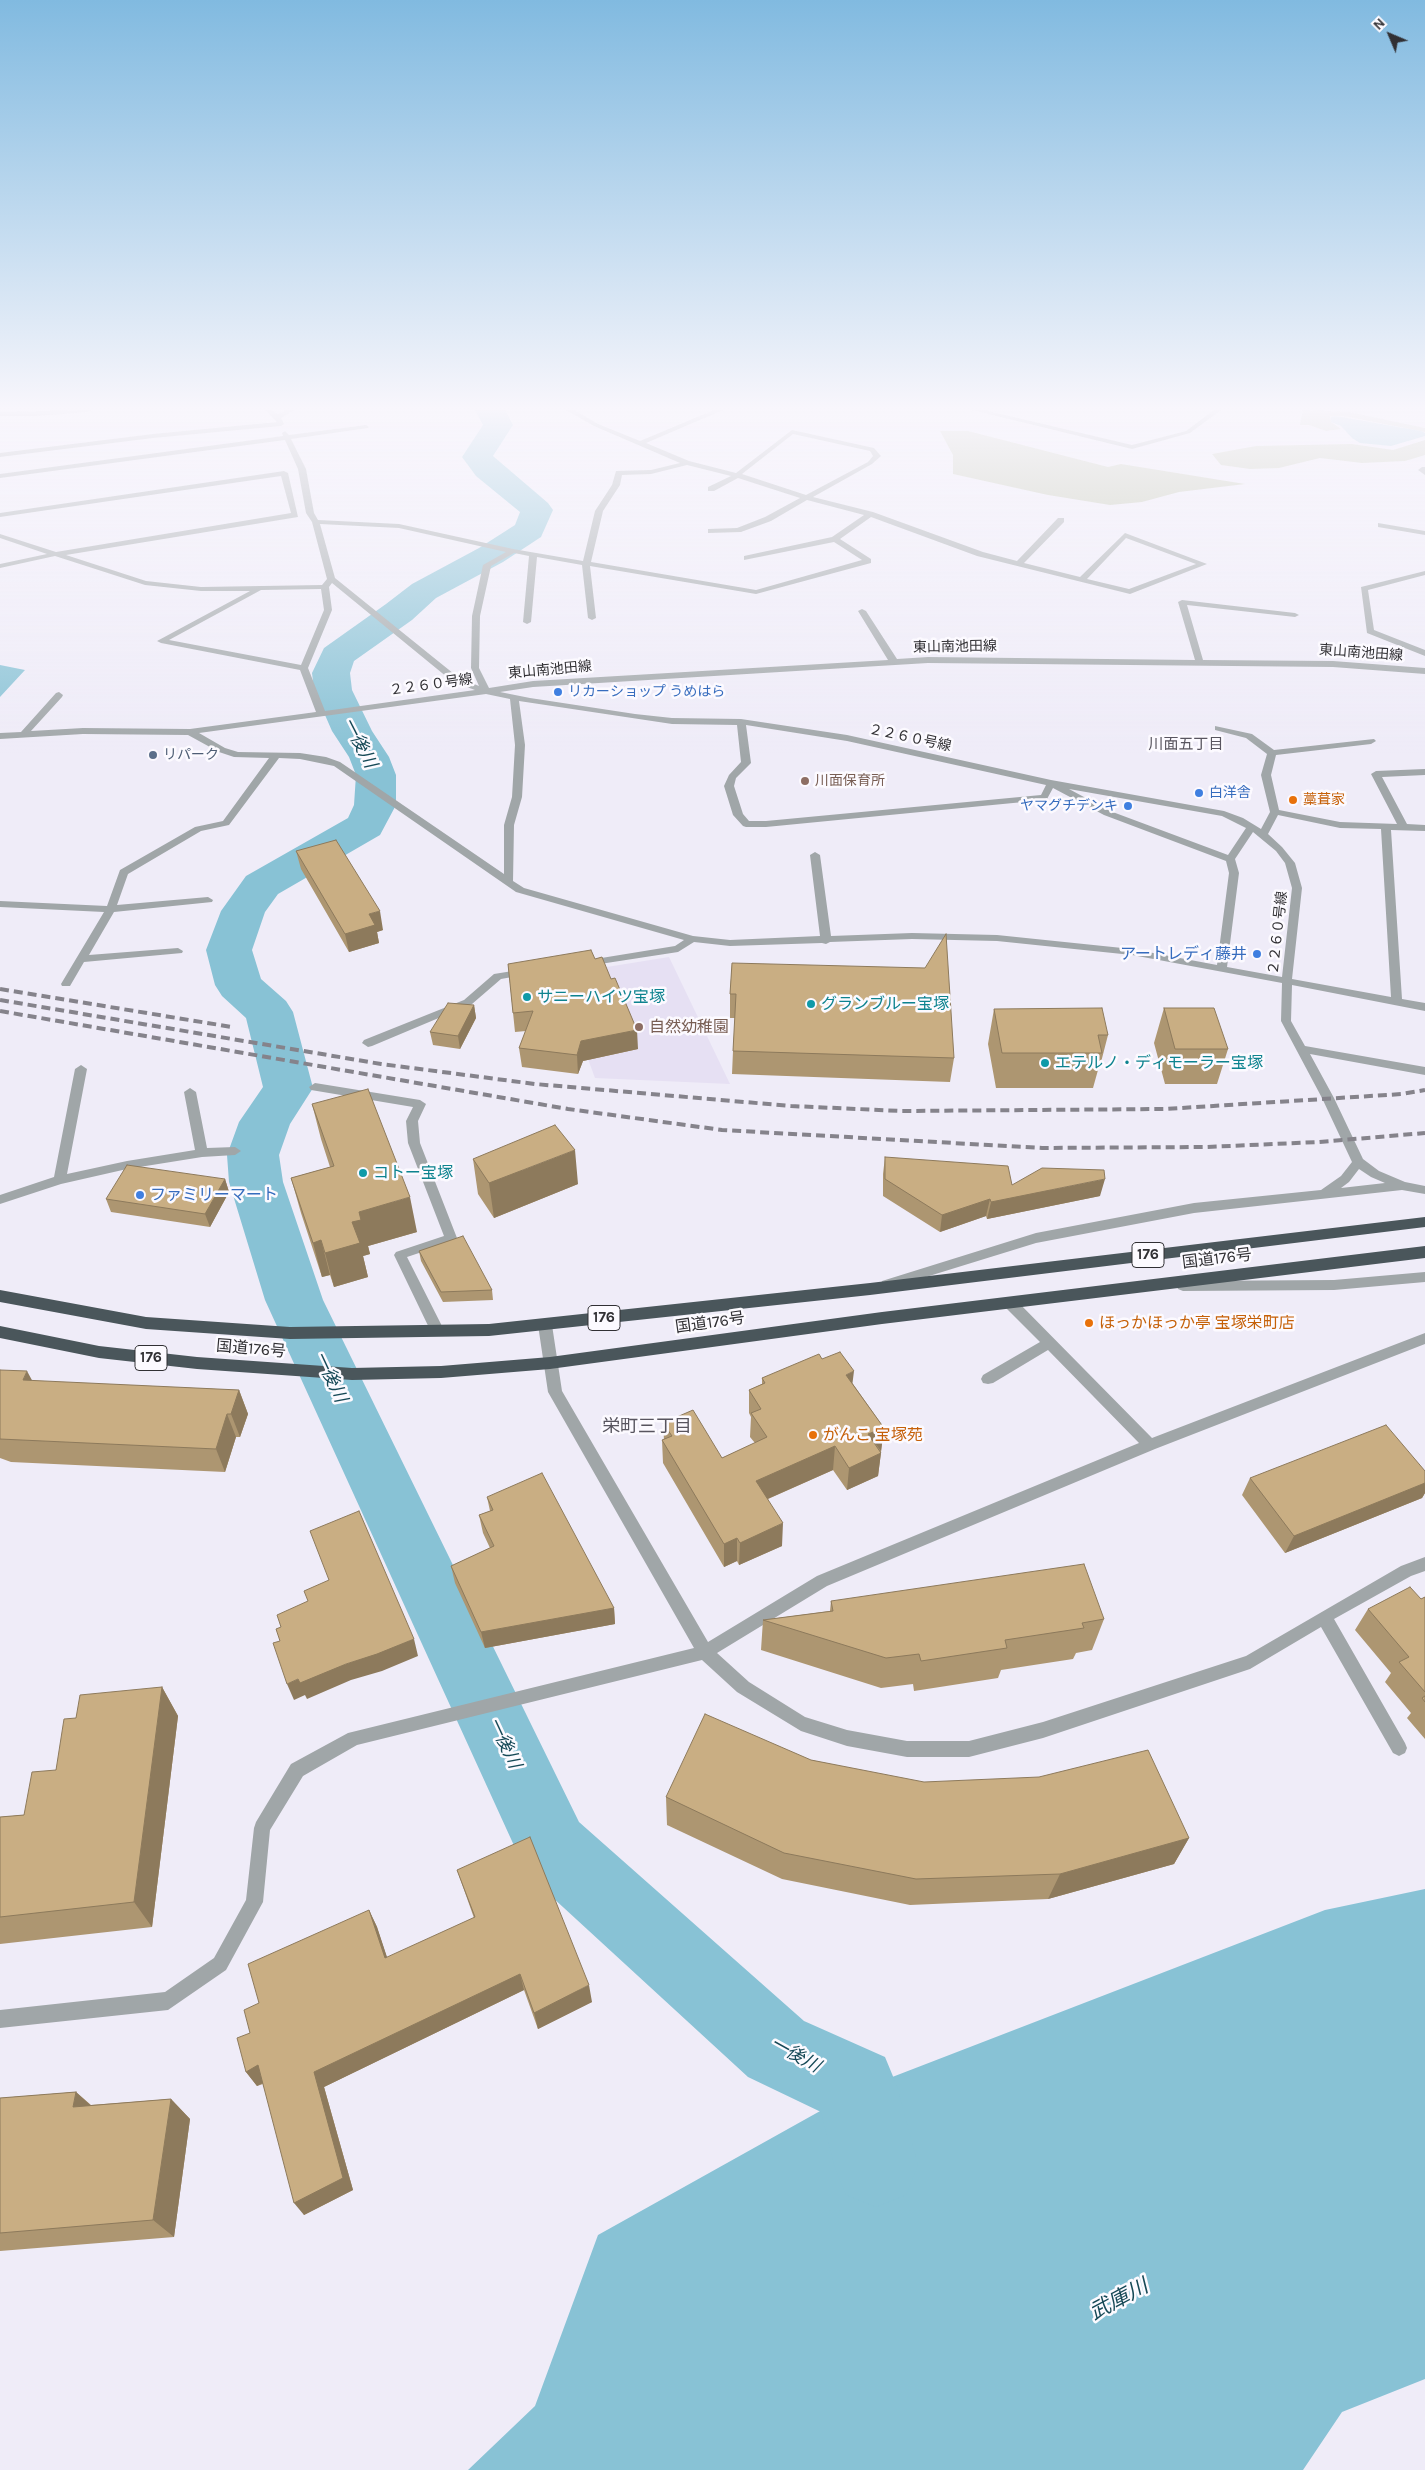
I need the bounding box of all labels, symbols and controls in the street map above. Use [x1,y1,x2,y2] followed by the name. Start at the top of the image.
[1365,10,1415,60] north arrow
[1369,14,1389,34] text: N
[913,638,997,656] street label: 東山南池田線
[1319,642,1403,664] street label: 東山南池田線
[507,658,593,682] street label: 東山南池田線
[388,671,474,699] street label: ２２６０号線
[568,684,725,700] place label: リカーショップ うめはら
[552,686,564,698] marker: リカーショップ うめはら
[337,714,381,772] water label: 一後川
[867,721,953,755] street label: ２２６０号線
[1149,736,1223,754] district label: 川面五丁目
[163,747,219,763] place label: リパーク
[147,749,159,761] marker: リパーク
[815,773,885,789] place label: 川面保育所
[799,775,811,787] marker: 川面保育所
[1209,785,1251,801] place label: 白洋舎
[1193,787,1205,799] marker: 白洋舎
[1303,792,1345,808] place label: 藁葺家
[1287,794,1299,806] marker: 藁葺家
[1020,798,1118,814] place label: ヤマグチデンキ
[1122,800,1134,812] marker: ヤマグチデンキ
[1265,890,1291,976] street label: ２２６０号線
[1120,944,1247,964] place label: アートレディ藤井
[1251,948,1263,960] marker: アートレディ藤井
[537,987,665,1007] place label: サニーハイツ宝塚
[521,991,533,1003] marker: サニーハイツ宝塚
[821,994,949,1014] place label: グランブルー宝塚
[805,998,817,1010] marker: グランブルー宝塚
[649,1017,729,1037] place label: 自然幼稚園
[633,1021,645,1033] marker: 自然幼稚園
[1055,1053,1263,1073] place label: エテルノ・ディモーラー宝塚
[1039,1057,1051,1069] marker: エテルノ・ディモーラー宝塚
[373,1163,453,1183] place label: コトー宝塚
[357,1167,369,1179] marker: コトー宝塚
[150,1185,278,1205] place label: ファミリーマート
[134,1189,146,1201] marker: ファミリーマート
[1132,1242,1164,1268] road number: 176
[1181,1245,1253,1273] street label: 国道176号
[588,1306,620,1330] road number: 176
[674,1309,746,1337] street label: 国道176号
[1099,1313,1295,1333] place label: ほっかほっか亭 宝塚栄町店
[1083,1317,1095,1329] marker: ほっかほっか亭 宝塚栄町店
[215,1336,287,1362] street label: 国道176号
[135,1346,167,1370] road number: 176
[309,1348,351,1406] water label: 一後川
[602,1416,692,1438] district label: 栄町三丁目
[823,1425,923,1445] place label: がんこ 宝塚苑
[807,1429,819,1441] marker: がんこ 宝塚苑
[483,1714,525,1772] water label: 一後川
[766,2032,824,2078] water label: 一後川
[1085,2274,1153,2326] water label: 武庫川

